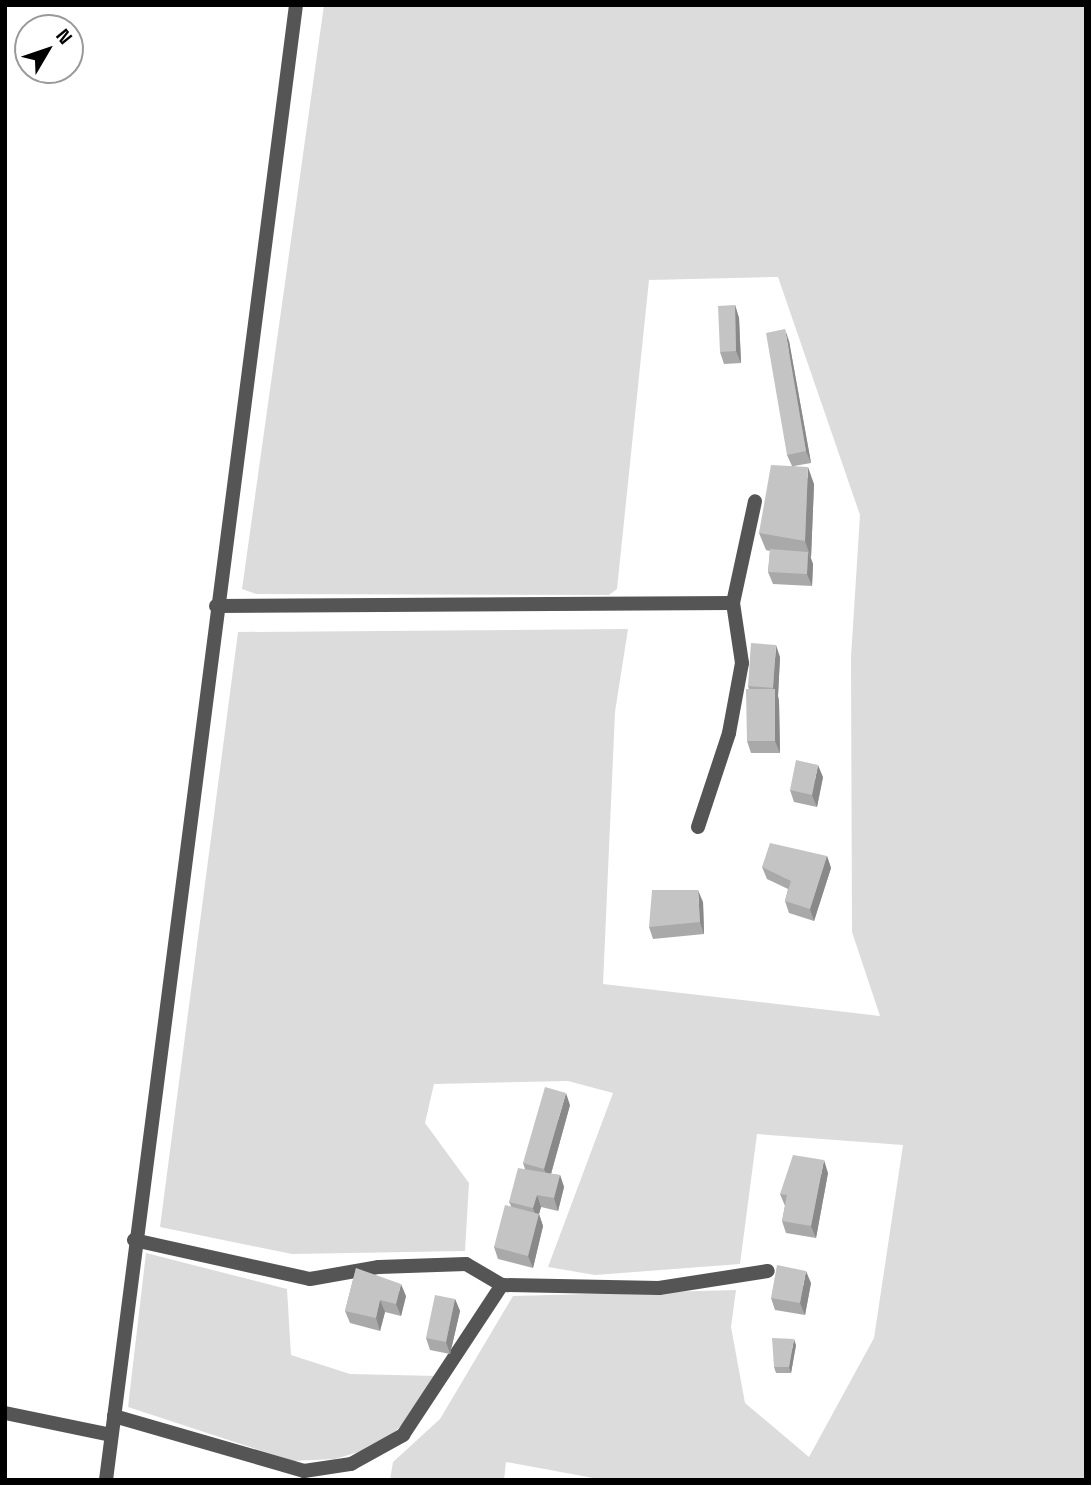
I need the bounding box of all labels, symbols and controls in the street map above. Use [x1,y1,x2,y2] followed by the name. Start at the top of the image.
[14,14,84,84] north arrow
[50,24,78,50] text: N

